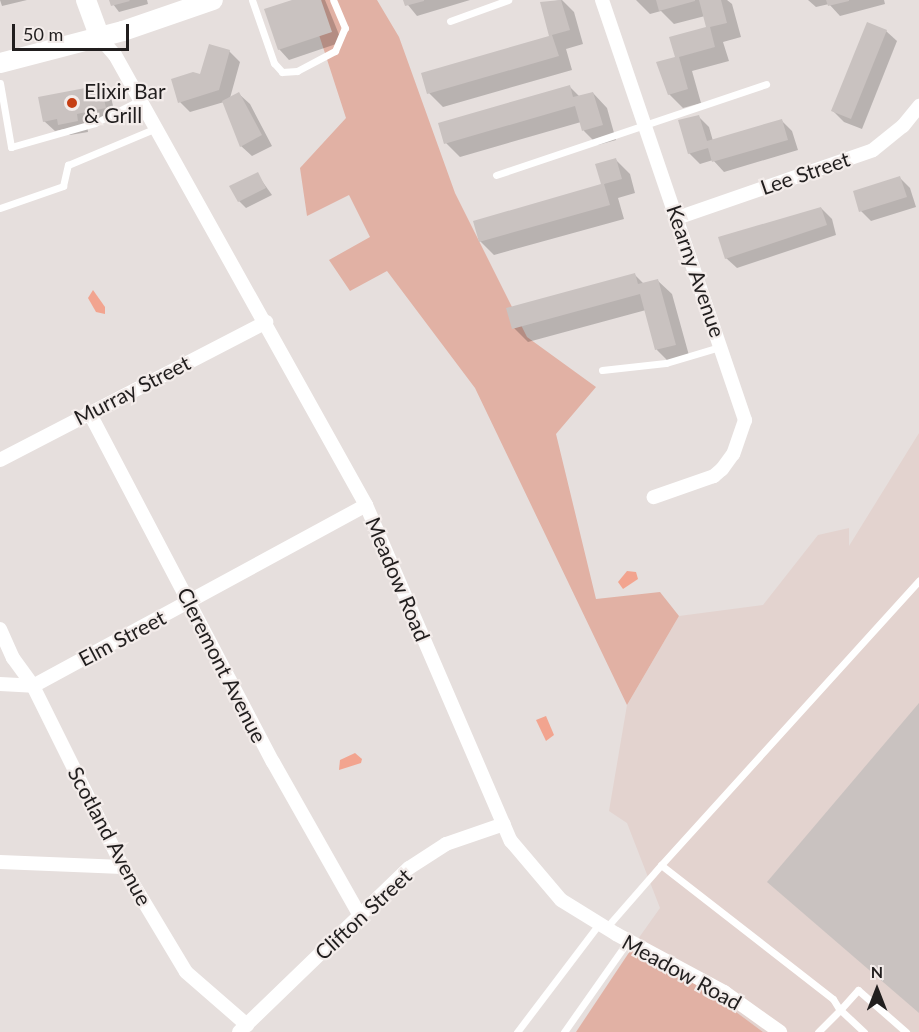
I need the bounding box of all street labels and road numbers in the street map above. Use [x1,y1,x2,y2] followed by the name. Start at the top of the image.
[757,146,853,200] street label: Lee Street
[661,201,731,341] street label: Kearny Avenue
[69,350,195,430] street label: Murray Street
[360,513,436,645] street label: Meadow Road
[172,583,272,747] street label: Cleremont Avenue
[74,605,170,671] street label: Elm Street
[63,762,157,910] street label: Scotland Avenue
[310,863,416,965] street label: Clifton Street
[618,929,746,1015] street label: Meadow Road

